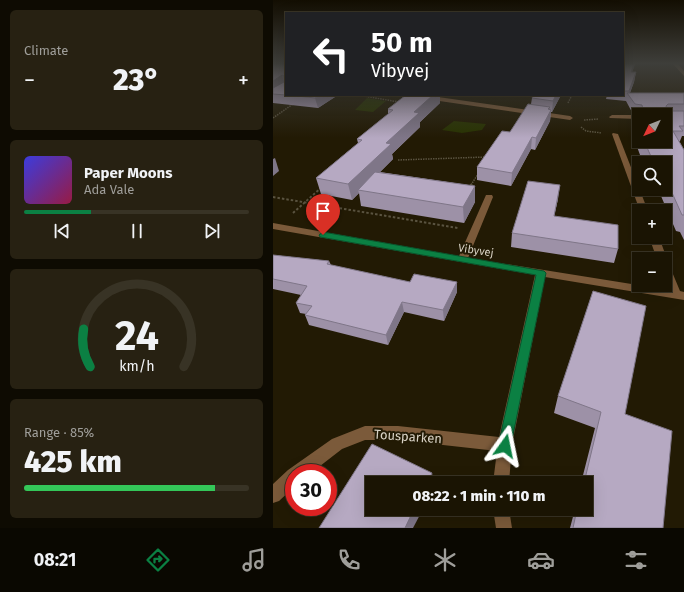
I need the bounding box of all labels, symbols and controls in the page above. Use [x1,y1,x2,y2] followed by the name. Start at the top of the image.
[371,26,433,59] text: 50 m
[305,28,357,80] icon: left
[24,43,68,58] text: Climate
[371,60,429,82] text: Vibyvej
[113,62,160,98] text: 23°
[24,67,35,94] text: −
[238,67,249,94] text: +
[632,108,672,148] north arrow
[632,108,672,292] map controls
[632,156,672,196] button: search
[84,164,172,182] text: Paper Moons
[84,182,134,197] text: Ada Vale
[306,194,340,235] pin
[312,200,334,222] icon: arrive
[632,204,672,244] button: +
[51,220,73,242] icon: previous
[126,220,148,242] icon: pause
[201,220,223,242] icon: next
[457,241,495,260] street label: Vibyvej
[632,252,672,292] button: −
[115,311,158,361] text: 24
[119,357,154,374] text: km/h
[24,425,94,440] text: Range · 85%
[484,425,526,467] position arrow
[373,427,442,446] street label: Tousparken
[24,444,122,480] text: 425 km
[285,464,337,516] speed limit sign: 30
[413,487,545,505] text: 08:22 · 1 min · 110 m
[144,546,172,574] icon: directions
[240,546,268,574] icon: music
[335,546,363,574] icon: phone
[431,546,459,574] icon: climate
[527,546,555,574] icon: car
[622,546,650,574] icon: filters
[34,549,76,571] text: 08:21

